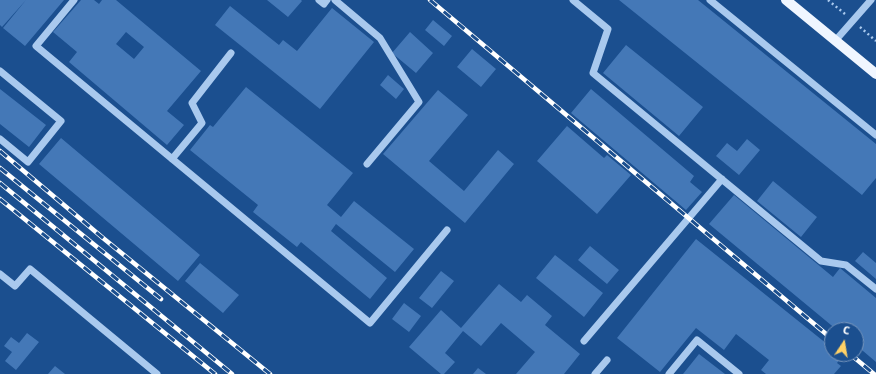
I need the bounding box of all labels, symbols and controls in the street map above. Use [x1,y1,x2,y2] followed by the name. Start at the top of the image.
[824,322,864,362] north arrow
[842,324,851,338] text: С

